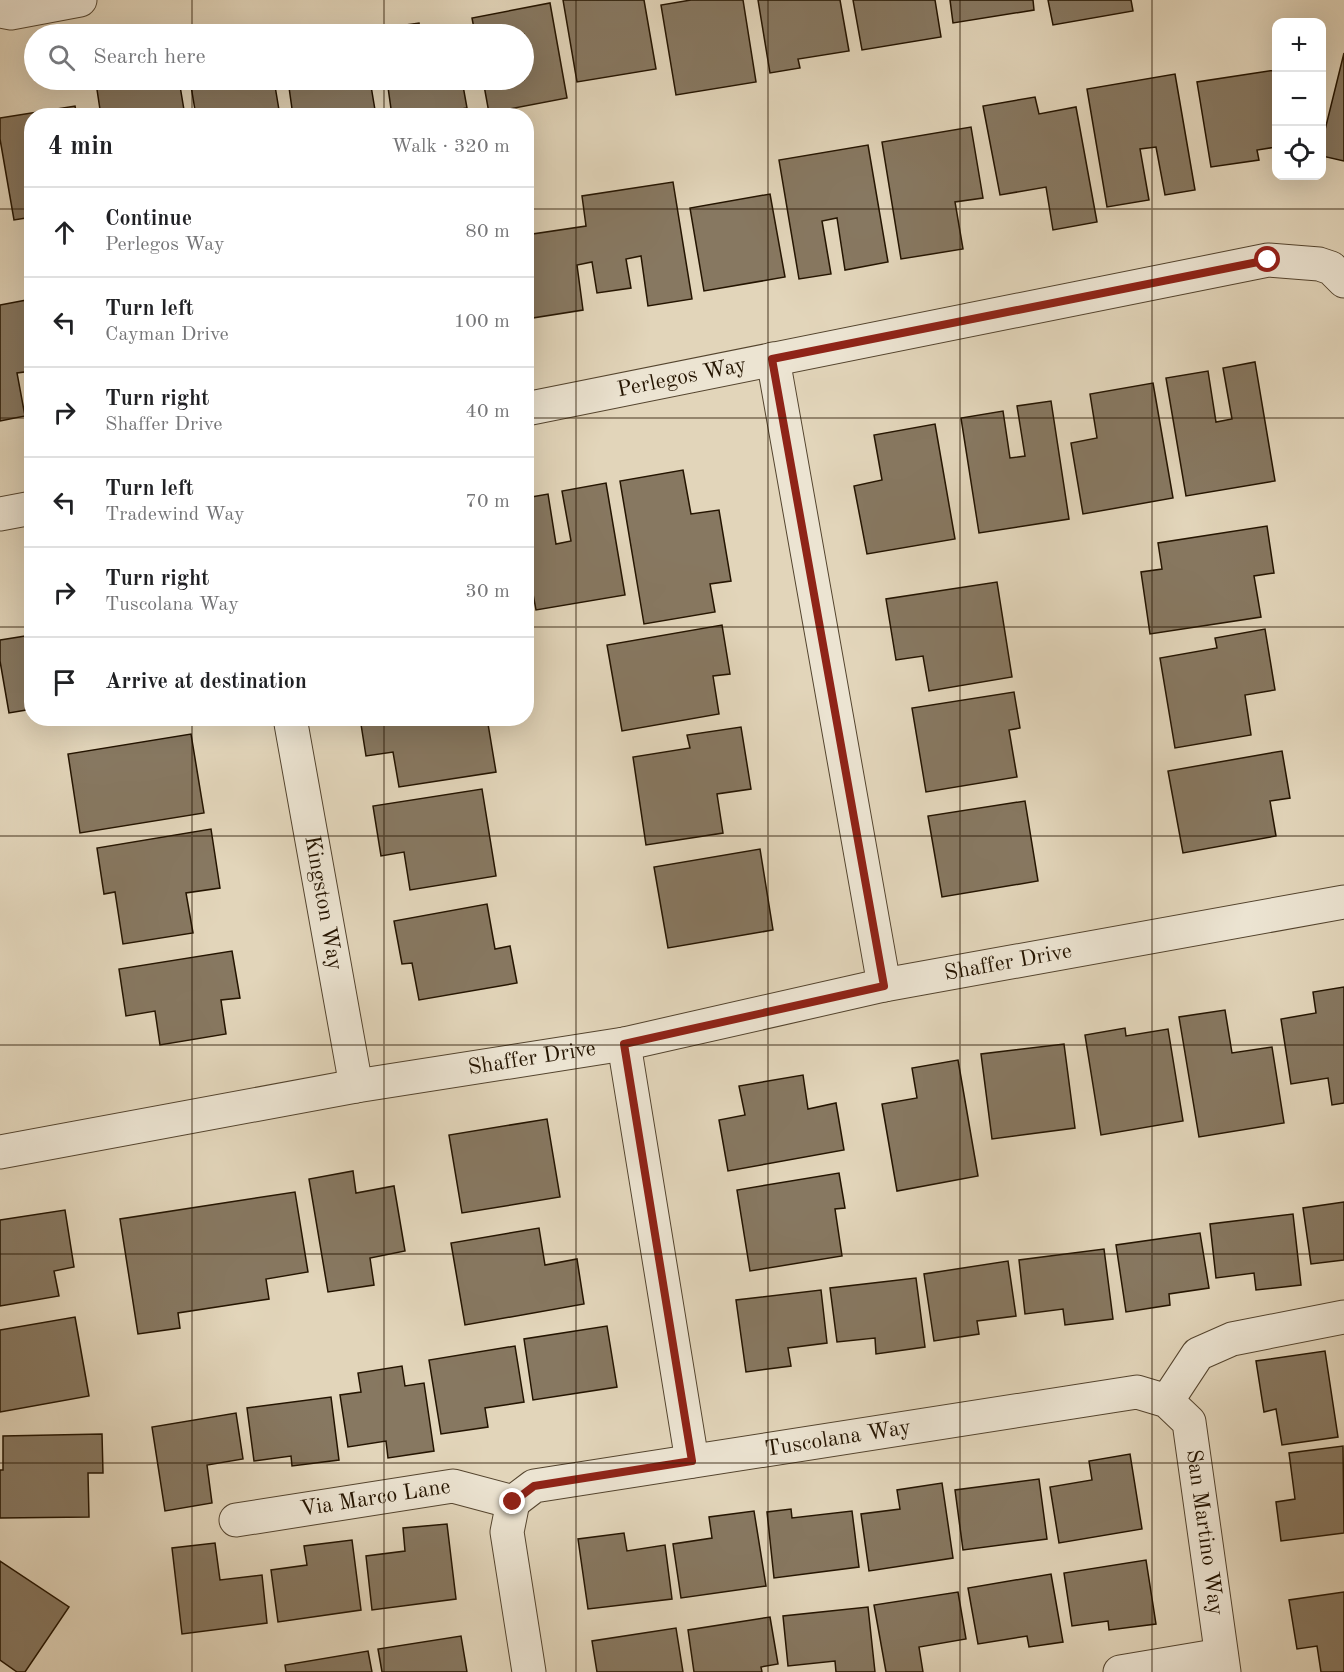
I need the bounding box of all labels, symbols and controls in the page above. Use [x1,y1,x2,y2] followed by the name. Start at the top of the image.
[1272,18,1326,180] map controls
[1272,18,1326,72] button: +
[24,24,534,90] search box
[45,41,78,74] icon: search
[93,46,206,68] text: Search here
[1272,72,1326,126] button: −
[1272,126,1326,180] button: locate
[48,134,113,160] text: 4 min
[391,137,510,157] text: Walk · 320 m
[105,208,192,230] text: Continue
[48,216,81,249] icon: ahead
[465,222,510,242] text: 80 m
[105,235,224,255] text: Perlegos Way
[1254,246,1280,272] route start
[105,298,194,320] text: Turn left
[48,306,81,339] icon: left
[454,312,510,332] text: 100 m
[105,325,229,345] text: Cayman Drive
[615,354,749,401] street label: Perlegos Way
[105,388,209,410] text: Turn right
[48,396,81,429] icon: right
[465,402,510,422] text: 40 m
[105,415,222,435] text: Shaffer Drive
[105,478,194,500] text: Turn left
[48,486,81,519] icon: left
[465,492,510,512] text: 70 m
[105,505,245,525] text: Tradewind Way
[105,568,209,590] text: Turn right
[48,576,81,609] icon: right
[465,582,510,602] text: 30 m
[105,595,239,615] text: Tuscolana Way
[48,666,81,699] icon: arrive
[105,671,307,693] text: Arrive at destination
[300,834,346,973] street label: Kingston Way
[943,940,1074,985] street label: Shaffer Drive
[466,1038,597,1079] street label: Shaffer Drive
[763,1416,913,1461] street label: Tuscolana Way
[1182,1448,1227,1617] street label: San Martino Way
[299,1476,452,1521] street label: Via Marco Lane
[499,1488,525,1514] route end

